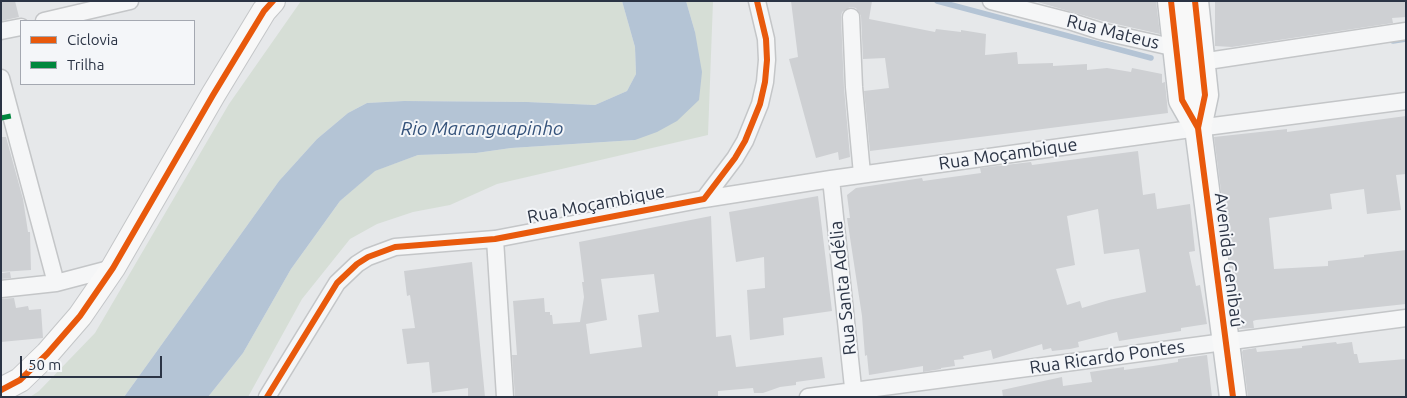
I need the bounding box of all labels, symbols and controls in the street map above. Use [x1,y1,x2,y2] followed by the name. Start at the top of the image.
[1064,10,1162,54] street label: Rua Mateus
[20,20,195,85] legend
[67,31,118,48] text: Ciclovia
[67,56,104,73] text: Trilha
[401,118,563,140] water label: Rio Maranguapinho
[937,134,1079,174] street label: Rua Moçambique
[525,180,667,228] street label: Rua Moçambique
[1210,192,1248,328] street label: Avenida Genibaú
[825,220,861,356] street label: Rua Santa Adélia
[1028,335,1186,379] street label: Rua Ricardo Pontes
[22,346,165,378] scale bar
[28,356,61,373] text: 50 m

